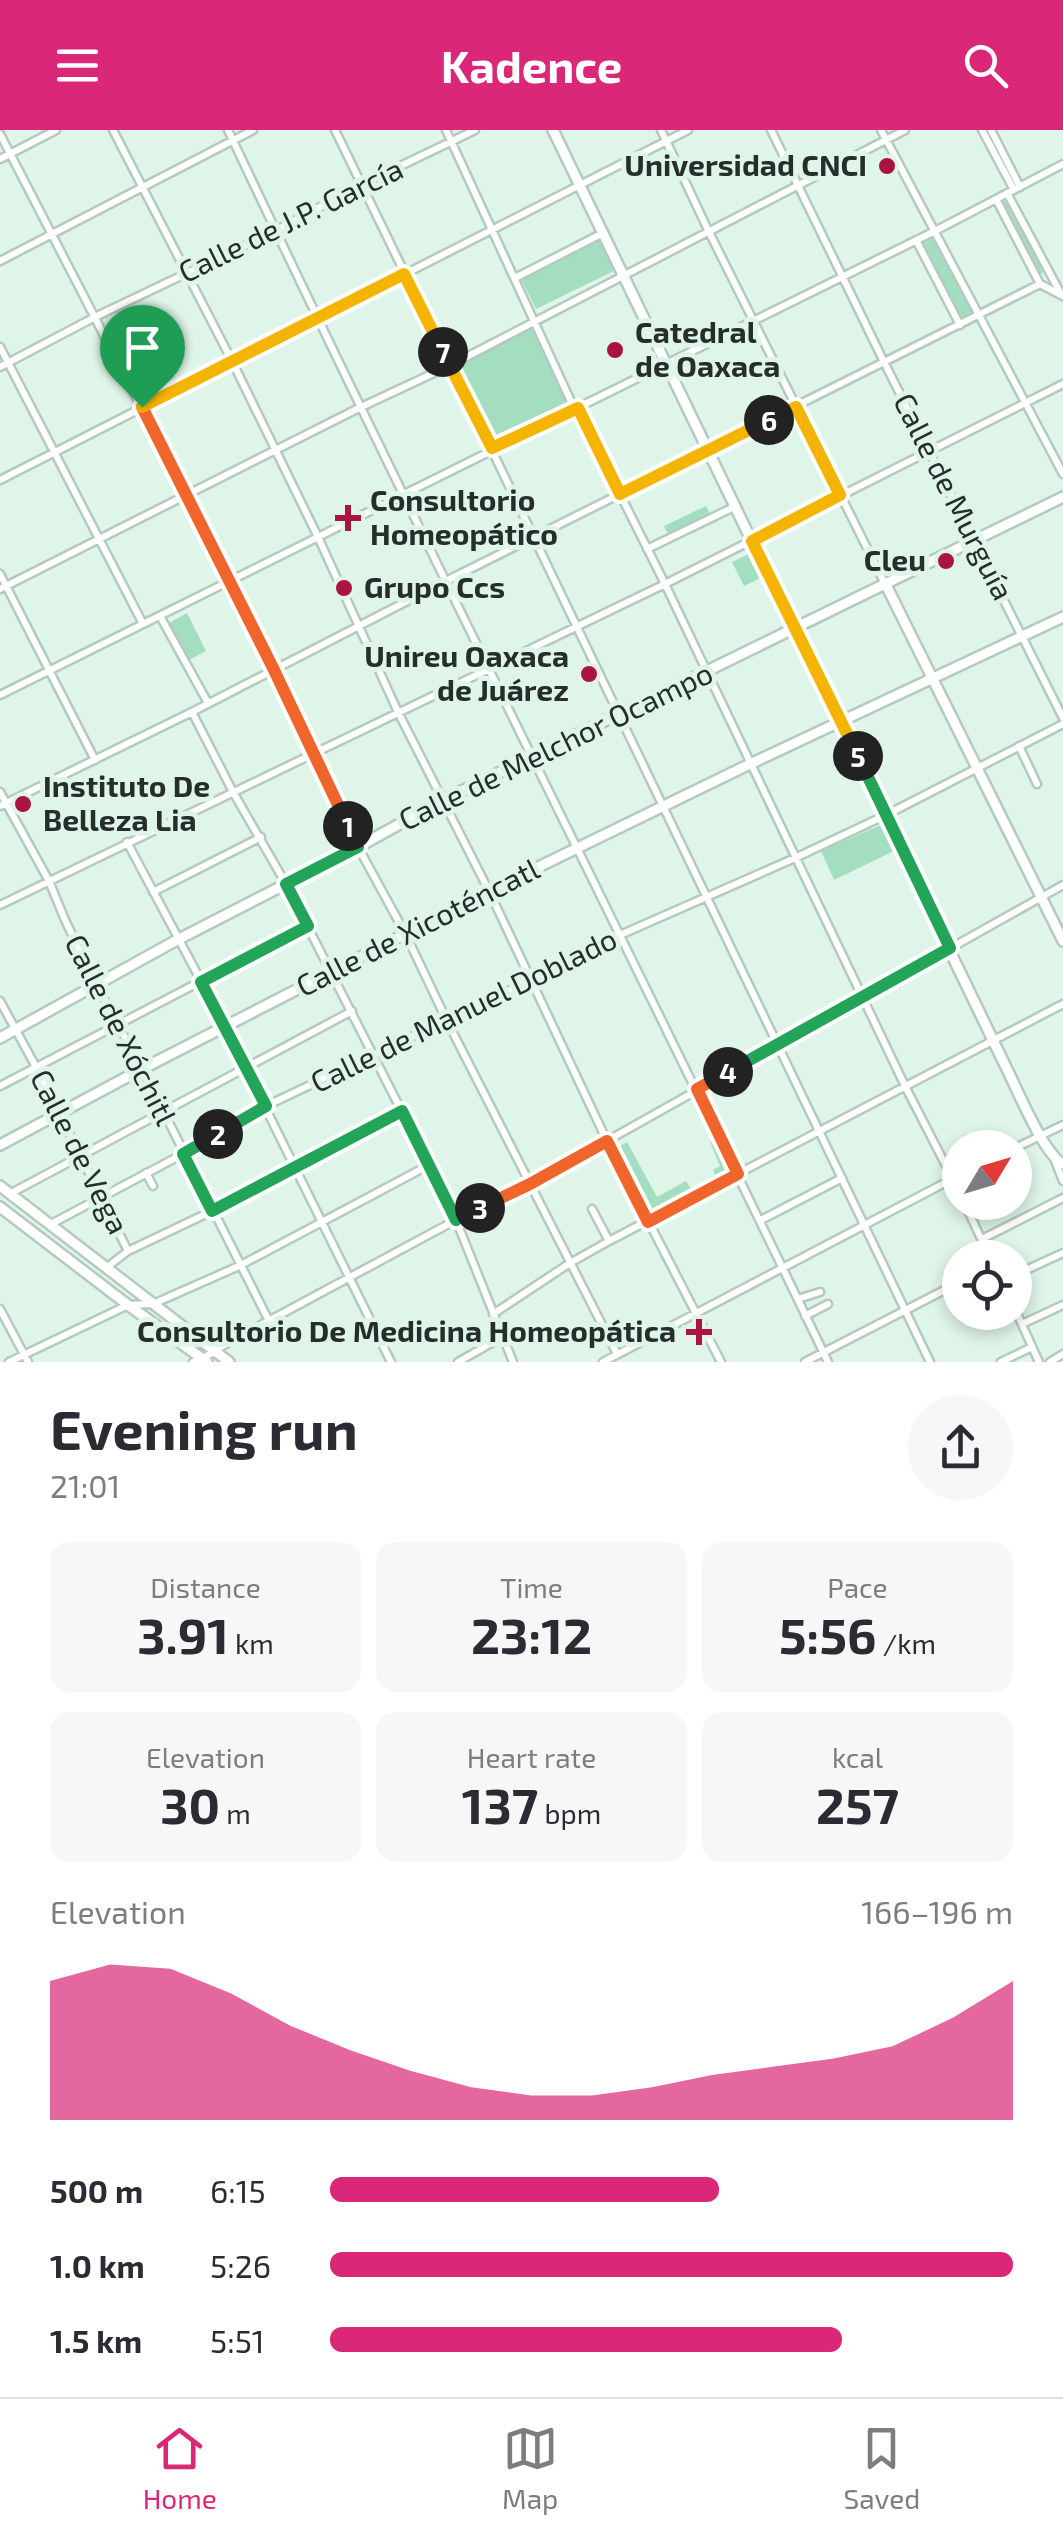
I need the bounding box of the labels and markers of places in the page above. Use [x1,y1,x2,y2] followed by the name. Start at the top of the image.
[624,146,867,182] place label: Universidad CNCI
[876,155,898,177] marker: Universidad CNCI
[100,305,185,408] pin
[635,313,780,383] place label: Catedral de Oaxaca
[418,327,468,377] pin: 7
[604,339,626,361] marker: Catedral de Oaxaca
[744,395,794,445] pin: 6
[370,481,558,551] place label: Consultorio Homeopático
[335,505,361,531] marker: Consultorio Homeopático
[864,541,926,577] place label: Cleu
[935,550,957,572] marker: Cleu
[364,568,505,604] place label: Grupo Ccs
[333,577,355,599] marker: Grupo Ccs
[364,637,569,707] place label: Unireu Oaxaca de Juárez
[578,663,600,685] marker: Unireu Oaxaca de Juárez
[833,731,883,781] pin: 5
[43,767,210,837] place label: Instituto De Belleza Lia
[12,793,34,815] marker: Instituto De Belleza Lia
[323,801,373,851] pin: 1
[703,1047,753,1097] pin: 4
[193,1109,243,1159] pin: 2
[455,1183,505,1233] pin: 3
[137,1312,676,1348] place label: Consultorio De Medicina Homeopática
[686,1319,712,1345] marker: Consultorio De Medicina Homeopática

